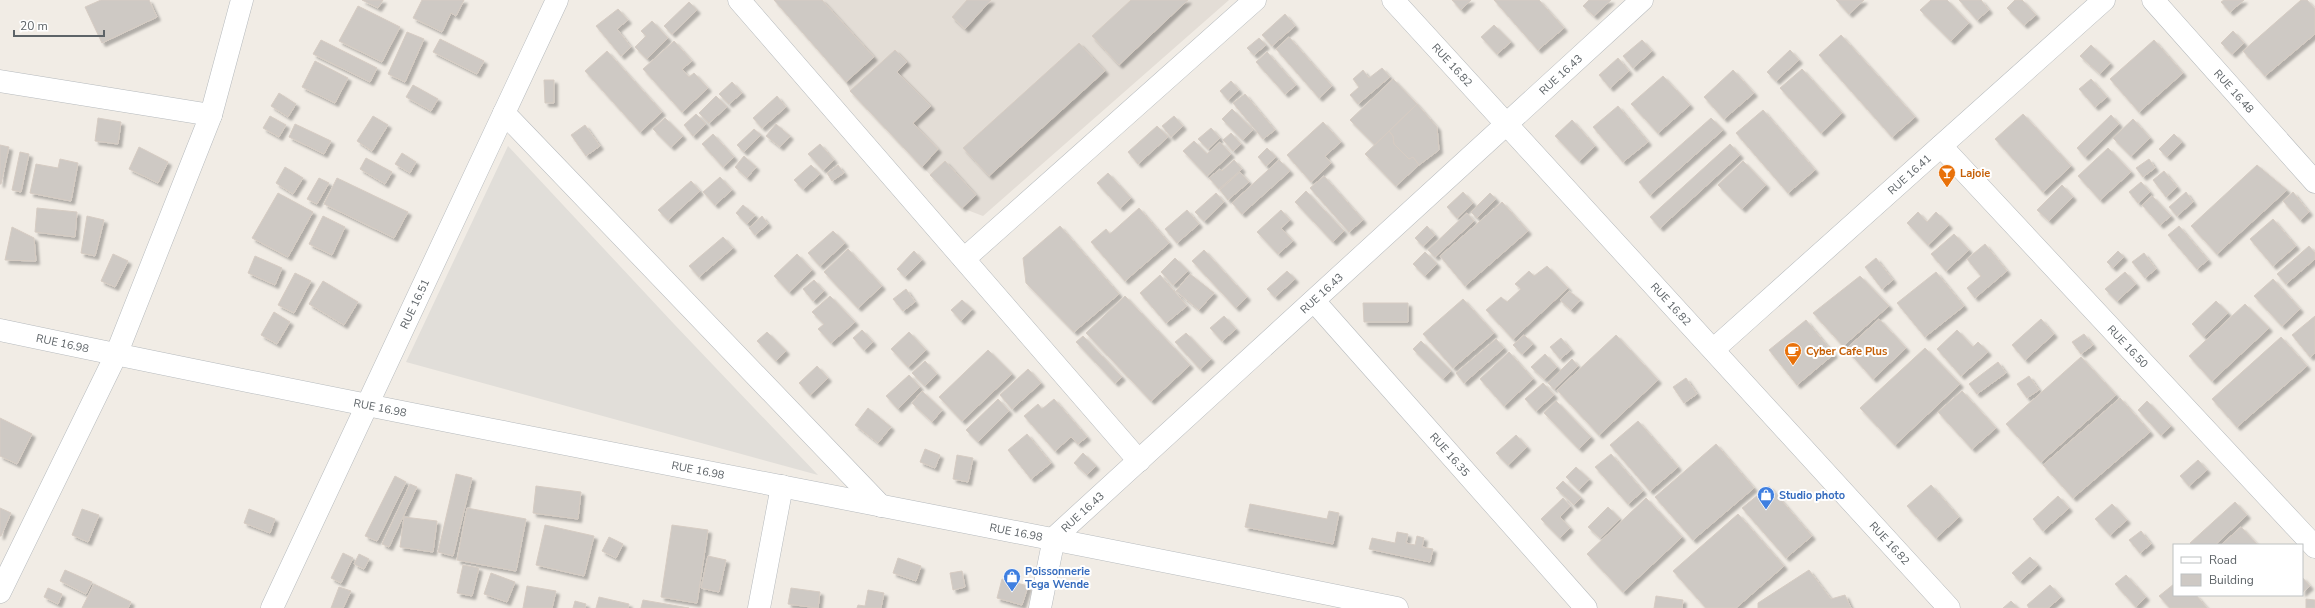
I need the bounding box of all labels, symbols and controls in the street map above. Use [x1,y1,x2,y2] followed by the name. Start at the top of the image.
[14,12,104,38] scale bar
[20,18,48,34] text: 20 m
[1428,40,1476,90] street label: RUE 16.82
[1536,51,1586,98] street label: RUE 16.43
[2210,66,2257,117] street label: RUE 16.48
[1885,151,1935,198] street label: RUE 16.41
[1937,163,1957,188] bar icon: Lajoie
[1960,166,1990,181] place label: Lajoie
[1297,270,1347,317] street label: RUE 16.43
[397,277,433,331] street label: RUE 16.51
[1647,280,1694,329] street label: RUE 16.82
[2104,322,2152,372] street label: RUE 16.50
[35,331,91,356] street label: RUE 16.98
[1783,341,1803,366] cafe icon: Cyber Cafe Plus
[1806,344,1887,359] place label: Cyber Cafe Plus
[352,396,408,421] street label: RUE 16.98
[1426,430,1473,480] street label: RUE 16.35
[670,458,726,483] street label: RUE 16.98
[1756,485,1776,510] shop icon: Studio photo
[1779,488,1845,503] place label: Studio photo
[1058,489,1108,536] street label: RUE 16.43
[1866,519,1913,568] street label: RUE 16.82
[988,520,1044,545] street label: RUE 16.98
[2173,544,2303,596] legend
[2209,552,2237,568] text: Road
[1025,564,1090,592] place label: Poissonnerie Tega Wende
[1002,567,1022,592] shop icon: Poissonnerie Tega Wende
[2209,572,2254,588] text: Building

